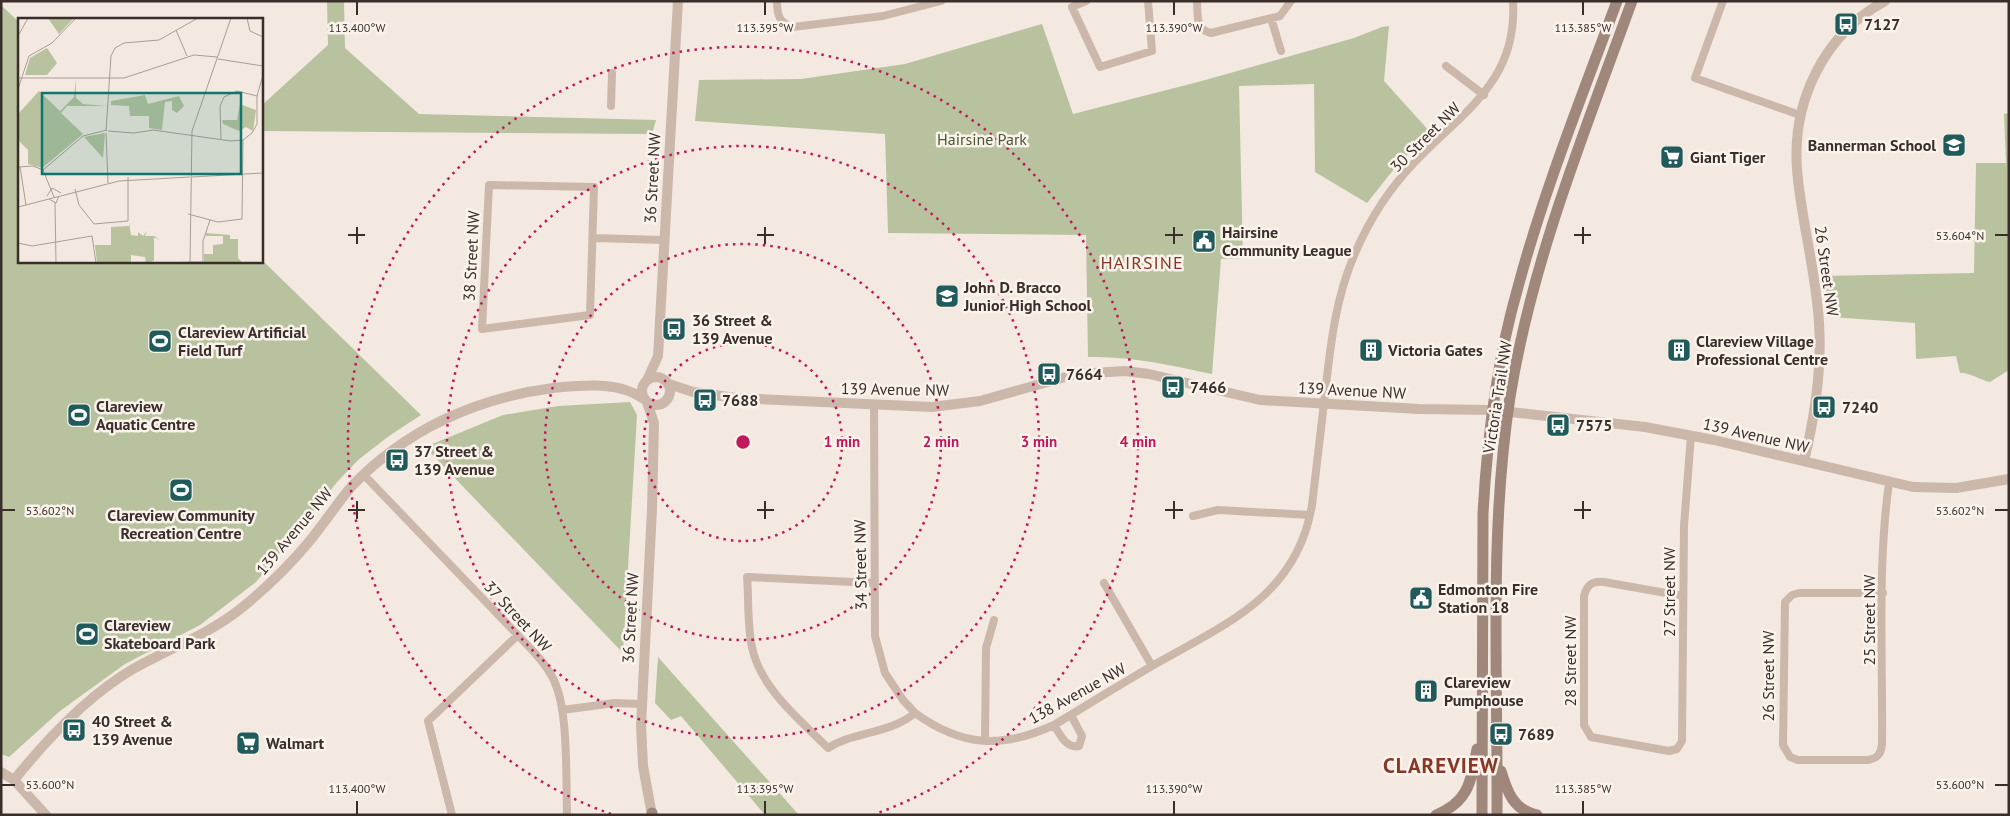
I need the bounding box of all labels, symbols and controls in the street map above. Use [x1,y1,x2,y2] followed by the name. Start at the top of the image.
[1833,11,1859,37] bus stop icon: 7127
[1864,14,1900,34] place label: 7127
[18,18,262,262] inset map
[329,20,385,35] text: 113.400°W
[737,20,793,35] text: 113.395°W
[1146,20,1202,35] text: 113.390°W
[1555,20,1611,35] text: 113.385°W
[1386,97,1465,176] street label: 30 Street NW
[937,129,1027,149] park label: Hairsine Park
[640,131,664,224] street label: 36 Street NW
[1941,132,1967,158] school or university icon: Bannerman School
[1808,135,1936,155] place label: Bannerman School
[1659,144,1685,170] supermarket icon: Giant Tiger
[1690,147,1766,167] place label: Giant Tiger
[459,209,483,302] street label: 38 Street NW
[1222,222,1352,260] place label: Hairsine Community League
[1811,225,1843,318] street label: 26 Street NW
[1191,228,1217,254] public building icon: Hairsine Community League
[1936,228,1984,243] text: 53.604°N
[1100,251,1184,274] district label: HAIRSINE
[963,277,1092,315] place label: John D. Bracco Junior High School
[934,283,960,309] school or university icon: John D. Bracco Junior High School
[692,310,773,348] place label: 36 Street & 139 Avenue
[661,316,687,342] bus stop icon: 36 Street & 139 Avenue
[178,322,306,360] place label: Clareview Artificial Field Turf
[147,328,173,354] sports icon: Clareview Artificial Field Turf
[1696,331,1828,369] place label: Clareview Village Professional Centre
[1358,337,1384,363] building icon: Victoria Gates
[1666,337,1692,363] building icon: Clareview Village Professional Centre
[1478,339,1516,456] street label: Victoria Trail NW
[1387,340,1483,360] place label: Victoria Gates
[1036,361,1062,387] bus stop icon: 7664
[1066,364,1102,384] place label: 7664
[1160,374,1186,400] bus stop icon: 7466
[1190,377,1226,397] place label: 7466
[1297,377,1407,403] street label: 139 Avenue NW
[841,378,950,400] street label: 139 Avenue NW
[692,387,718,413] bus stop icon: 7688
[722,390,758,410] place label: 7688
[1811,394,1837,420] bus stop icon: 7240
[96,396,195,434] place label: Clareview Aquatic Centre
[1842,397,1878,417] place label: 7240
[66,402,92,428] sports icon: Clareview Aquatic Centre
[1545,412,1571,438] bus stop icon: 7575
[1701,413,1812,457] street label: 139 Avenue NW
[1576,415,1612,435] place label: 7575
[824,432,860,451] text: 1 min
[923,432,959,451] text: 2 min
[1021,432,1057,451] text: 3 min
[1120,432,1156,451] text: 4 min
[734,433,752,451] centre of rings
[414,441,495,479] place label: 37 Street & 139 Avenue
[384,447,410,473] bus stop icon: 37 Street & 139 Avenue
[168,477,194,503] sports icon: Clareview Community Recreation Centre
[252,483,337,579] street label: 139 Avenue NW
[26,503,74,518] text: 53.602°N
[1936,503,1984,518] text: 53.602°N
[107,505,255,543] place label: Clareview Community Recreation Centre
[849,519,871,611] street label: 34 Street NW
[1659,546,1679,637] street label: 27 Street NW
[618,571,642,664] street label: 36 Street NW
[1859,574,1879,665] street label: 25 Street NW
[480,576,557,656] street label: 37 Street NW
[1438,579,1538,617] place label: Edmonton Fire Station 18
[1408,585,1434,611] public building icon: Edmonton Fire Station 18
[104,615,216,653] place label: Clareview Skateboard Park
[1560,615,1580,706] street label: 28 Street NW
[74,621,100,647] sports icon: Clareview Skateboard Park
[1758,630,1778,721] street label: 26 Street NW
[1025,658,1130,728] street label: 138 Avenue NW
[1444,672,1524,710] place label: Clareview Pumphouse
[1413,678,1439,704] building icon: Clareview Pumphouse
[92,711,173,749] place label: 40 Street & 139 Avenue
[61,717,87,743] bus stop icon: 40 Street & 139 Avenue
[1488,721,1514,747] bus stop icon: 7689
[1518,724,1554,744] place label: 7689
[235,730,261,756] supermarket icon: Walmart
[266,733,325,753] place label: Walmart
[1383,752,1499,779] district label: CLAREVIEW
[26,777,74,792] text: 53.600°N
[1936,777,1984,792] text: 53.600°N
[329,781,385,796] text: 113.400°W
[737,781,793,796] text: 113.395°W
[1146,781,1202,796] text: 113.390°W
[1555,781,1611,796] text: 113.385°W

